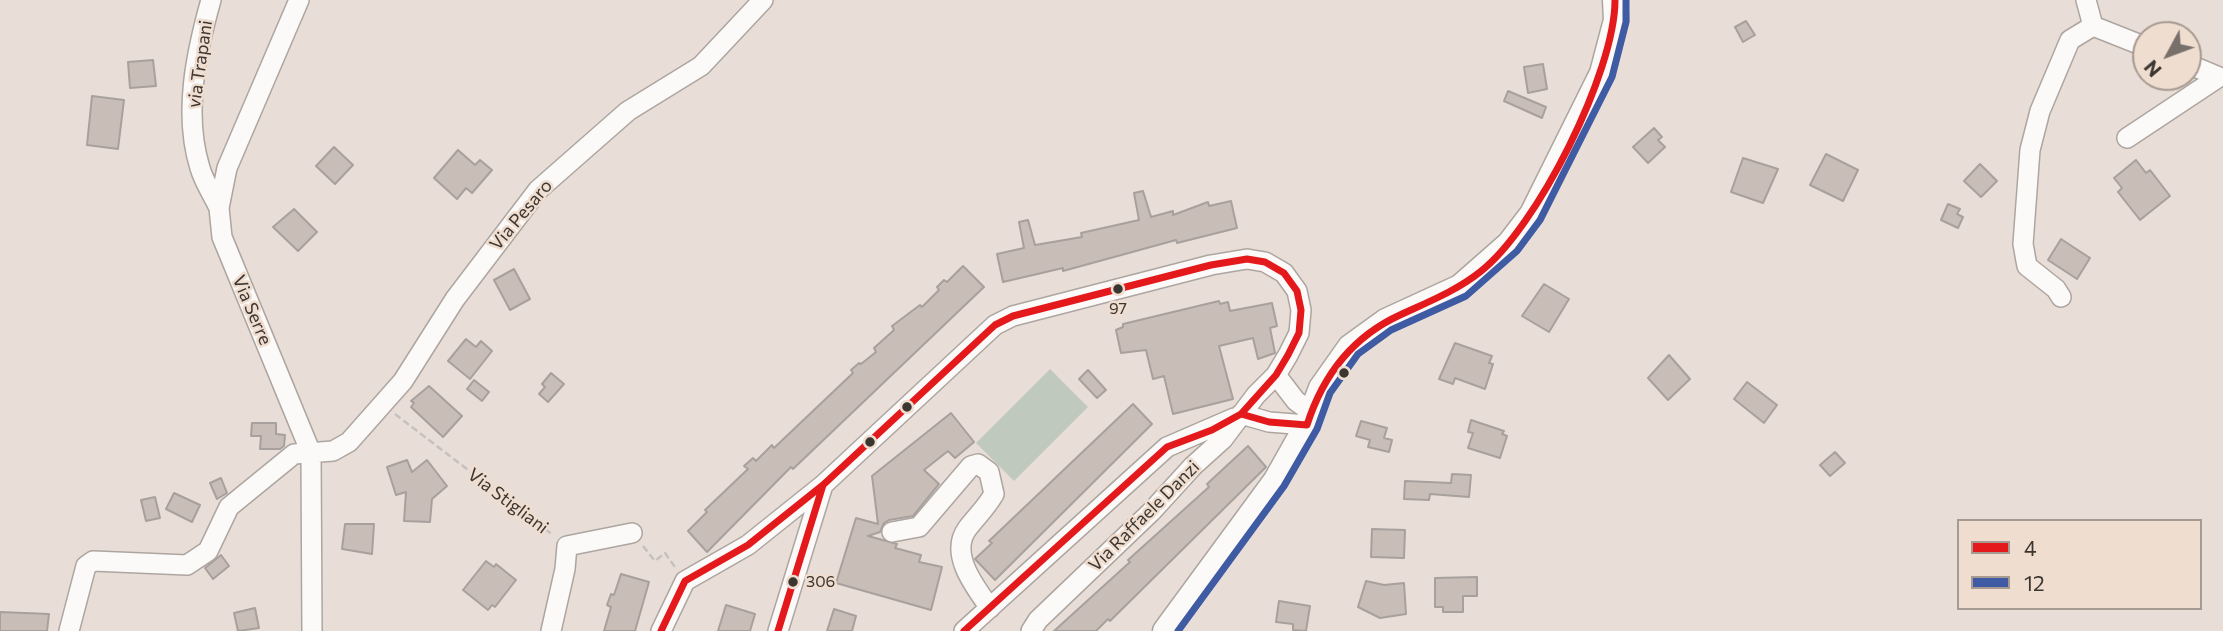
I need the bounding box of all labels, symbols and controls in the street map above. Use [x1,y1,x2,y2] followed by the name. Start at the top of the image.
[183,19,217,109] street label: via Trapani
[2132,21,2202,91] north arrow
[2139,56,2166,82] text: N
[485,175,557,255] street label: Via Pesaro
[228,272,276,348] street label: Via Serre
[1111,282,1125,296] marker: 97
[1109,299,1127,319] place label: 97
[1337,366,1351,380] unlabelled marker
[900,400,914,414] unlabelled marker
[863,435,877,449] unlabelled marker
[1084,456,1204,576] street label: Via Raffaele Danzi
[463,464,553,538] street label: Via Stigliani
[1957,519,2202,610] legend
[2024,535,2037,560] text: 4
[2024,570,2045,595] text: 12
[806,572,835,592] place label: 306
[786,575,800,589] marker: 306

